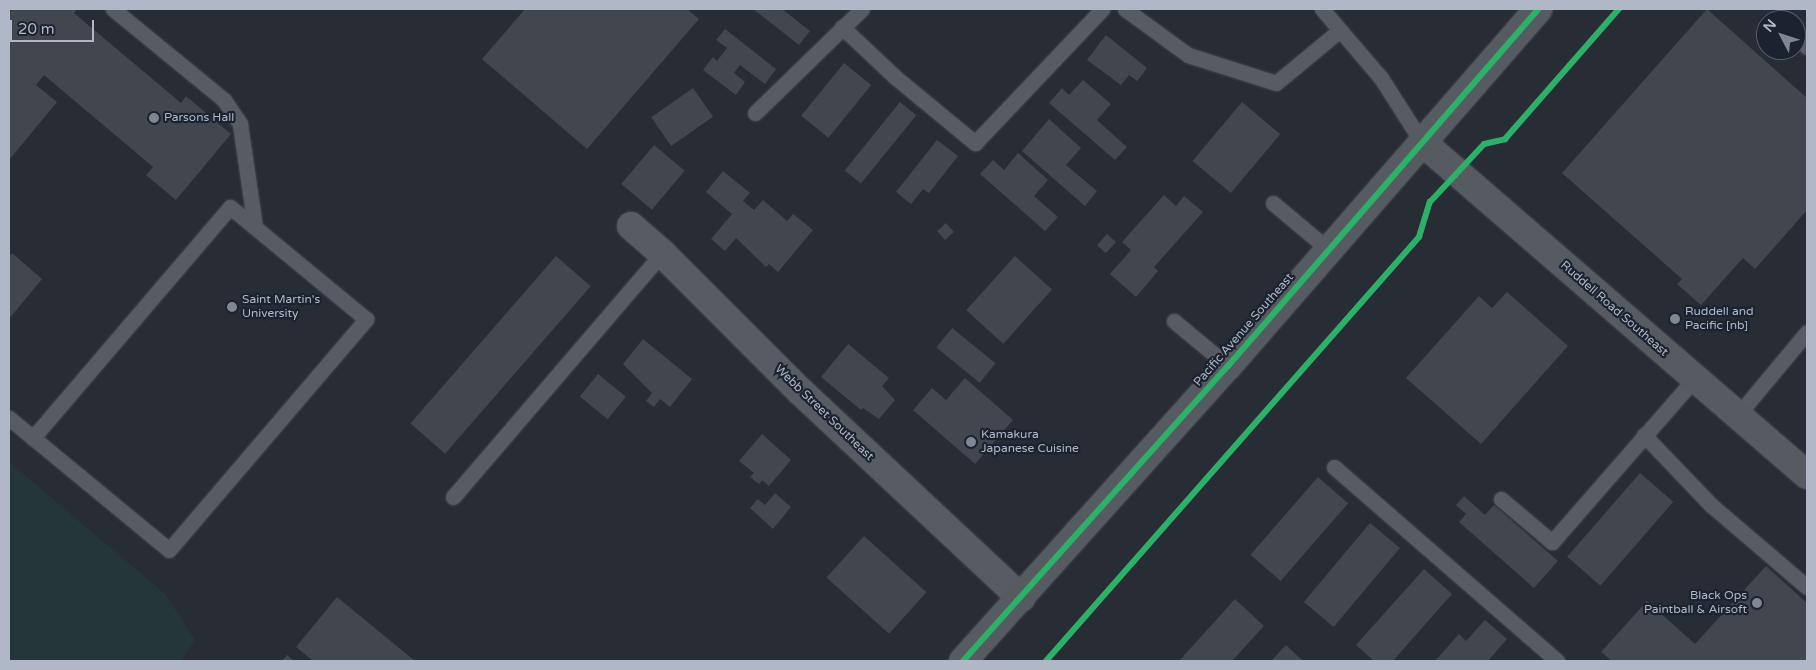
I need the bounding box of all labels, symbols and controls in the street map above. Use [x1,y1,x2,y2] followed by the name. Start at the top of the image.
[12,10,96,42] scale bar
[1756,10,1806,60] north arrow
[1760,16,1780,35] text: N
[18,20,55,38] text: 20 m
[164,111,234,125] place label: Parsons Hall
[148,112,160,124] marker: Parsons Hall
[1557,258,1671,360] street label: Ruddell Road Southeast
[1191,271,1297,389] street label: Pacific Avenue Southeast
[242,293,320,321] place label: Saint Martin's University
[226,301,238,313] marker: Saint Martin's University
[1685,305,1754,333] place label: Ruddell and Pacific [nb]
[1669,313,1681,325] marker: Ruddell and Pacific [nb]
[772,362,876,464] street label: Webb Street Southeast
[981,428,1079,456] place label: Kamakura Japanese Cuisine
[965,436,977,448] marker: Kamakura Japanese Cuisine
[1644,589,1747,617] place label: Black Ops Paintball & Airsoft
[1751,597,1763,609] marker: Black Ops Paintball & Airsoft

